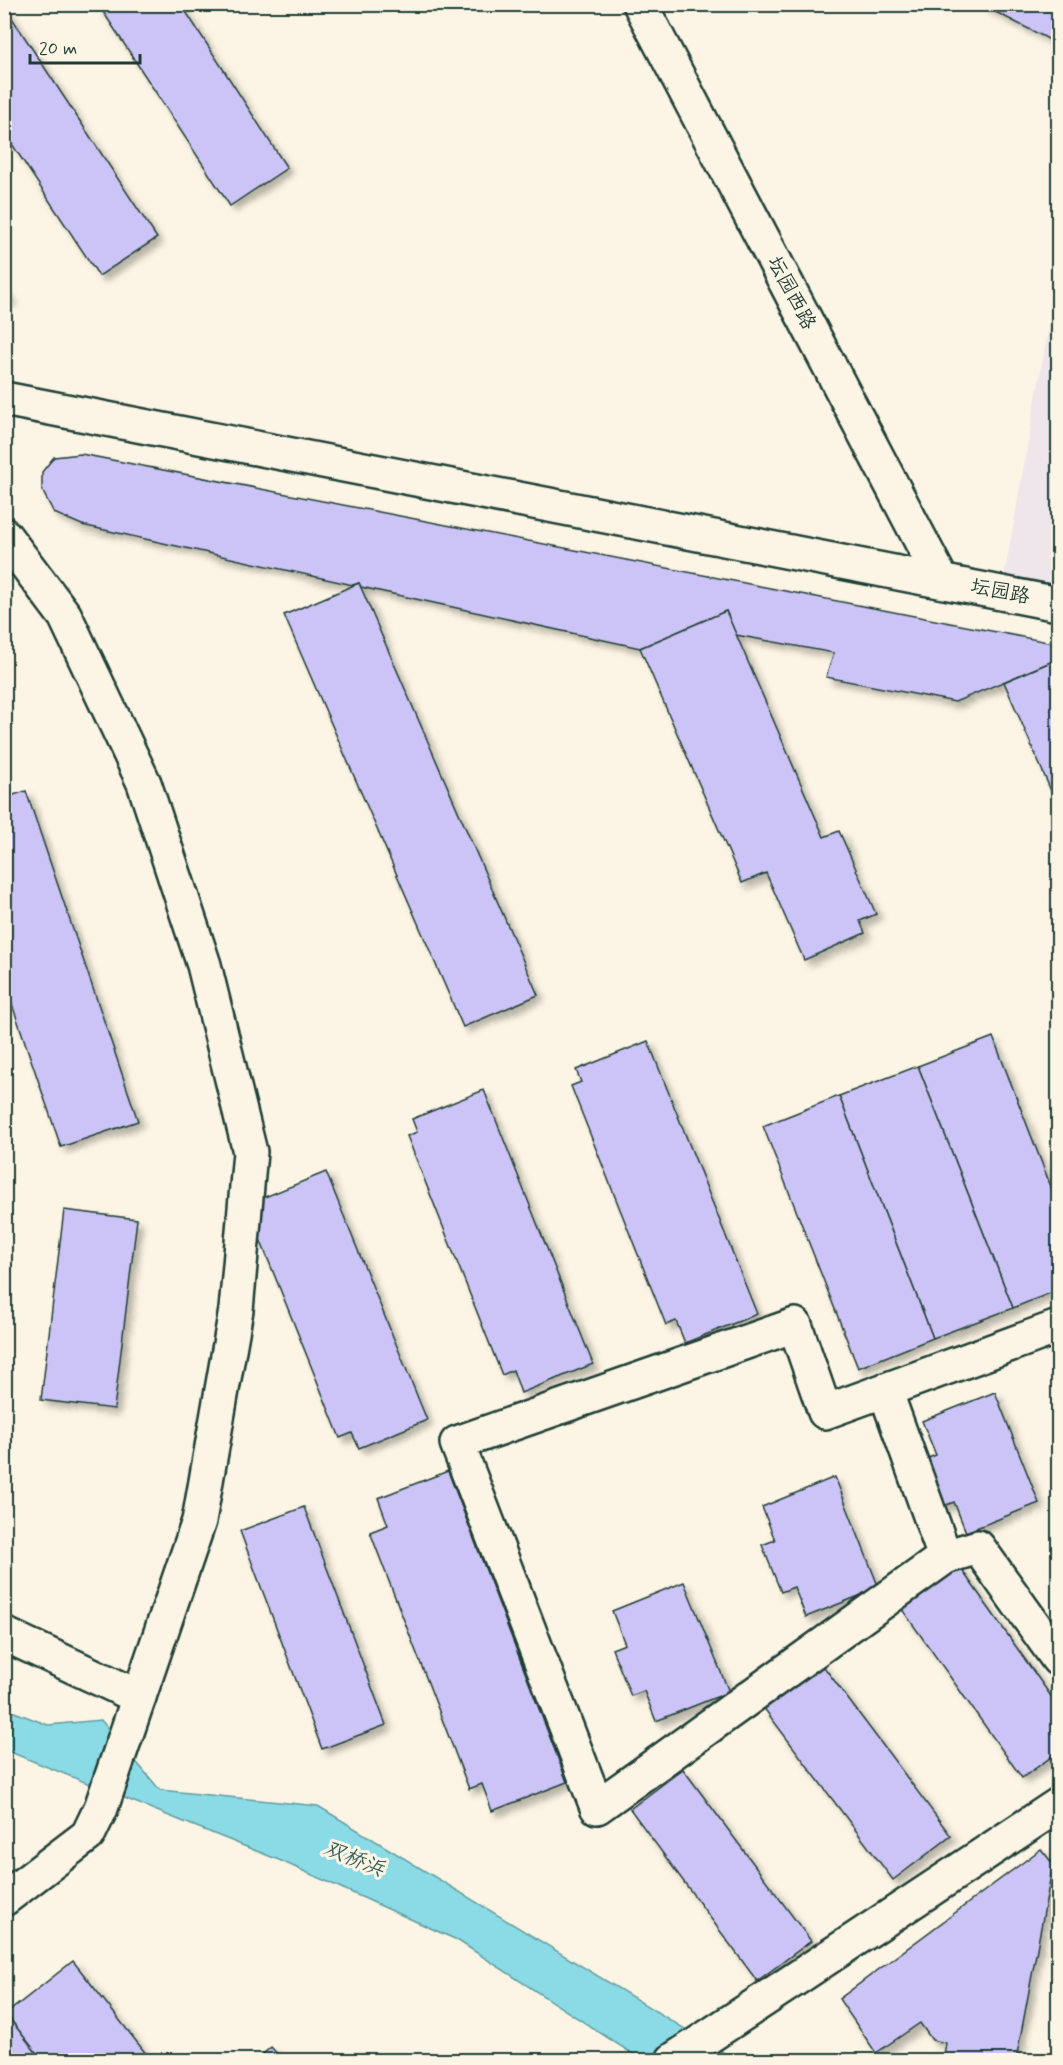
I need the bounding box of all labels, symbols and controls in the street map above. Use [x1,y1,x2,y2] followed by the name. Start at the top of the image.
[30,27,140,65] scale bar
[39,37,77,61] text: 20 m
[760,251,822,336] street label: 坛园西路
[968,573,1033,611] street label: 坛园路
[320,1834,389,1884] water label: 双桥浜

